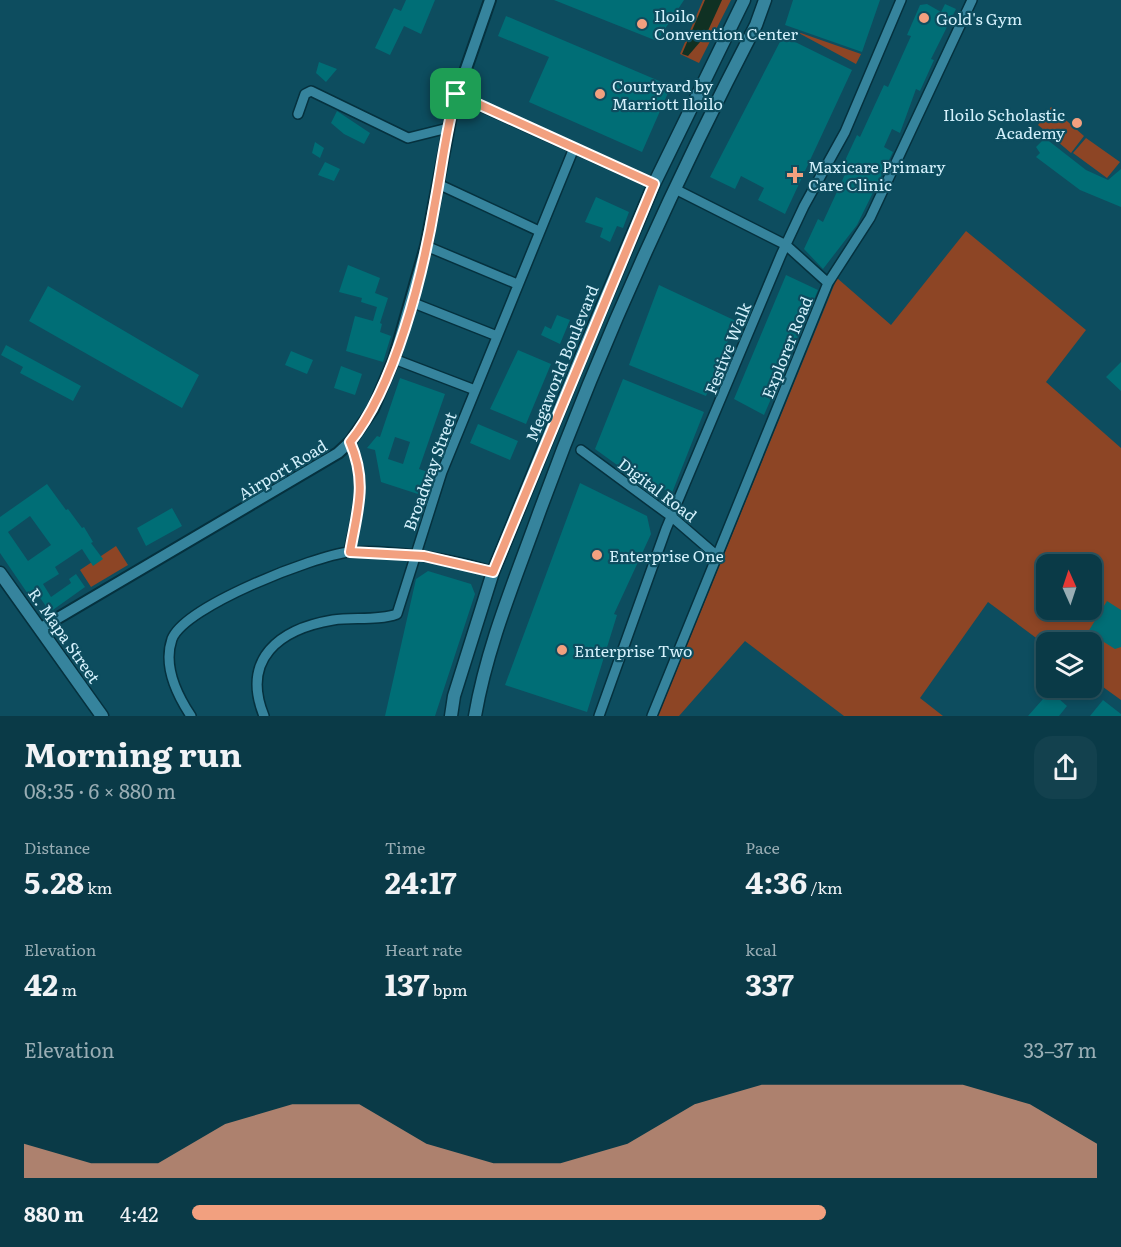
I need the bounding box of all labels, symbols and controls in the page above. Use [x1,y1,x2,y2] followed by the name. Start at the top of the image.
[654,3,798,45] place label: Iloilo Convention Center
[936,6,1023,30] place label: Gold's Gym
[917,11,931,25] marker: Gold's Gym
[635,17,649,31] marker: Iloilo Convention Center
[430,68,481,119] pin
[612,73,723,115] place label: Courtyard by Marriott Iloilo
[439,77,472,110] icon: arrive
[593,87,607,101] marker: Courtyard by Marriott Iloilo
[943,102,1066,144] place label: Iloilo Scholastic Academy
[1070,116,1084,130] marker: Iloilo Scholastic Academy
[808,154,946,196] place label: Maxicare Primary Care Clinic
[786,166,804,184] marker: Maxicare Primary Care Clinic
[519,281,604,445] street label: Megaworld Boulevard
[755,292,818,402] street label: Explorer Road
[698,298,756,398] street label: Festive Walk
[396,408,462,534] street label: Broadway Street
[233,433,331,505] street label: Airport Road
[613,451,703,527] street label: Digital Road
[609,543,724,567] place label: Enterprise One
[590,548,604,562] marker: Enterprise One
[1036,554,1102,620] north arrow
[1036,554,1102,698] map controls
[23,582,107,688] street label: R. Mapa Street
[1036,632,1102,698] button: layers
[574,638,692,662] place label: Enterprise Two
[555,643,569,657] marker: Enterprise Two
[24,728,242,777] text: Morning run
[1034,736,1097,799] button: share
[24,775,176,805] text: 08:35 · 6 × 880 m
[24,835,90,859] text: Distance
[385,835,425,859] text: Time
[745,835,780,859] text: Pace
[24,859,84,903] text: 5.28
[385,859,457,903] text: 24:17
[745,859,807,903] text: 4:36
[84,875,112,899] text: km
[807,875,843,899] text: /km
[24,937,96,961] text: Elevation
[385,937,462,961] text: Heart rate
[745,937,777,961] text: kcal
[24,961,58,1005] text: 42
[385,961,430,1005] text: 137
[745,961,794,1005] text: 337
[58,977,77,1001] text: m
[430,977,468,1001] text: bpm
[24,1034,114,1064] text: Elevation
[1023,1034,1097,1064] text: 33–37 m
[24,1198,84,1228] text: 880 m
[120,1198,158,1228] text: 4:42

